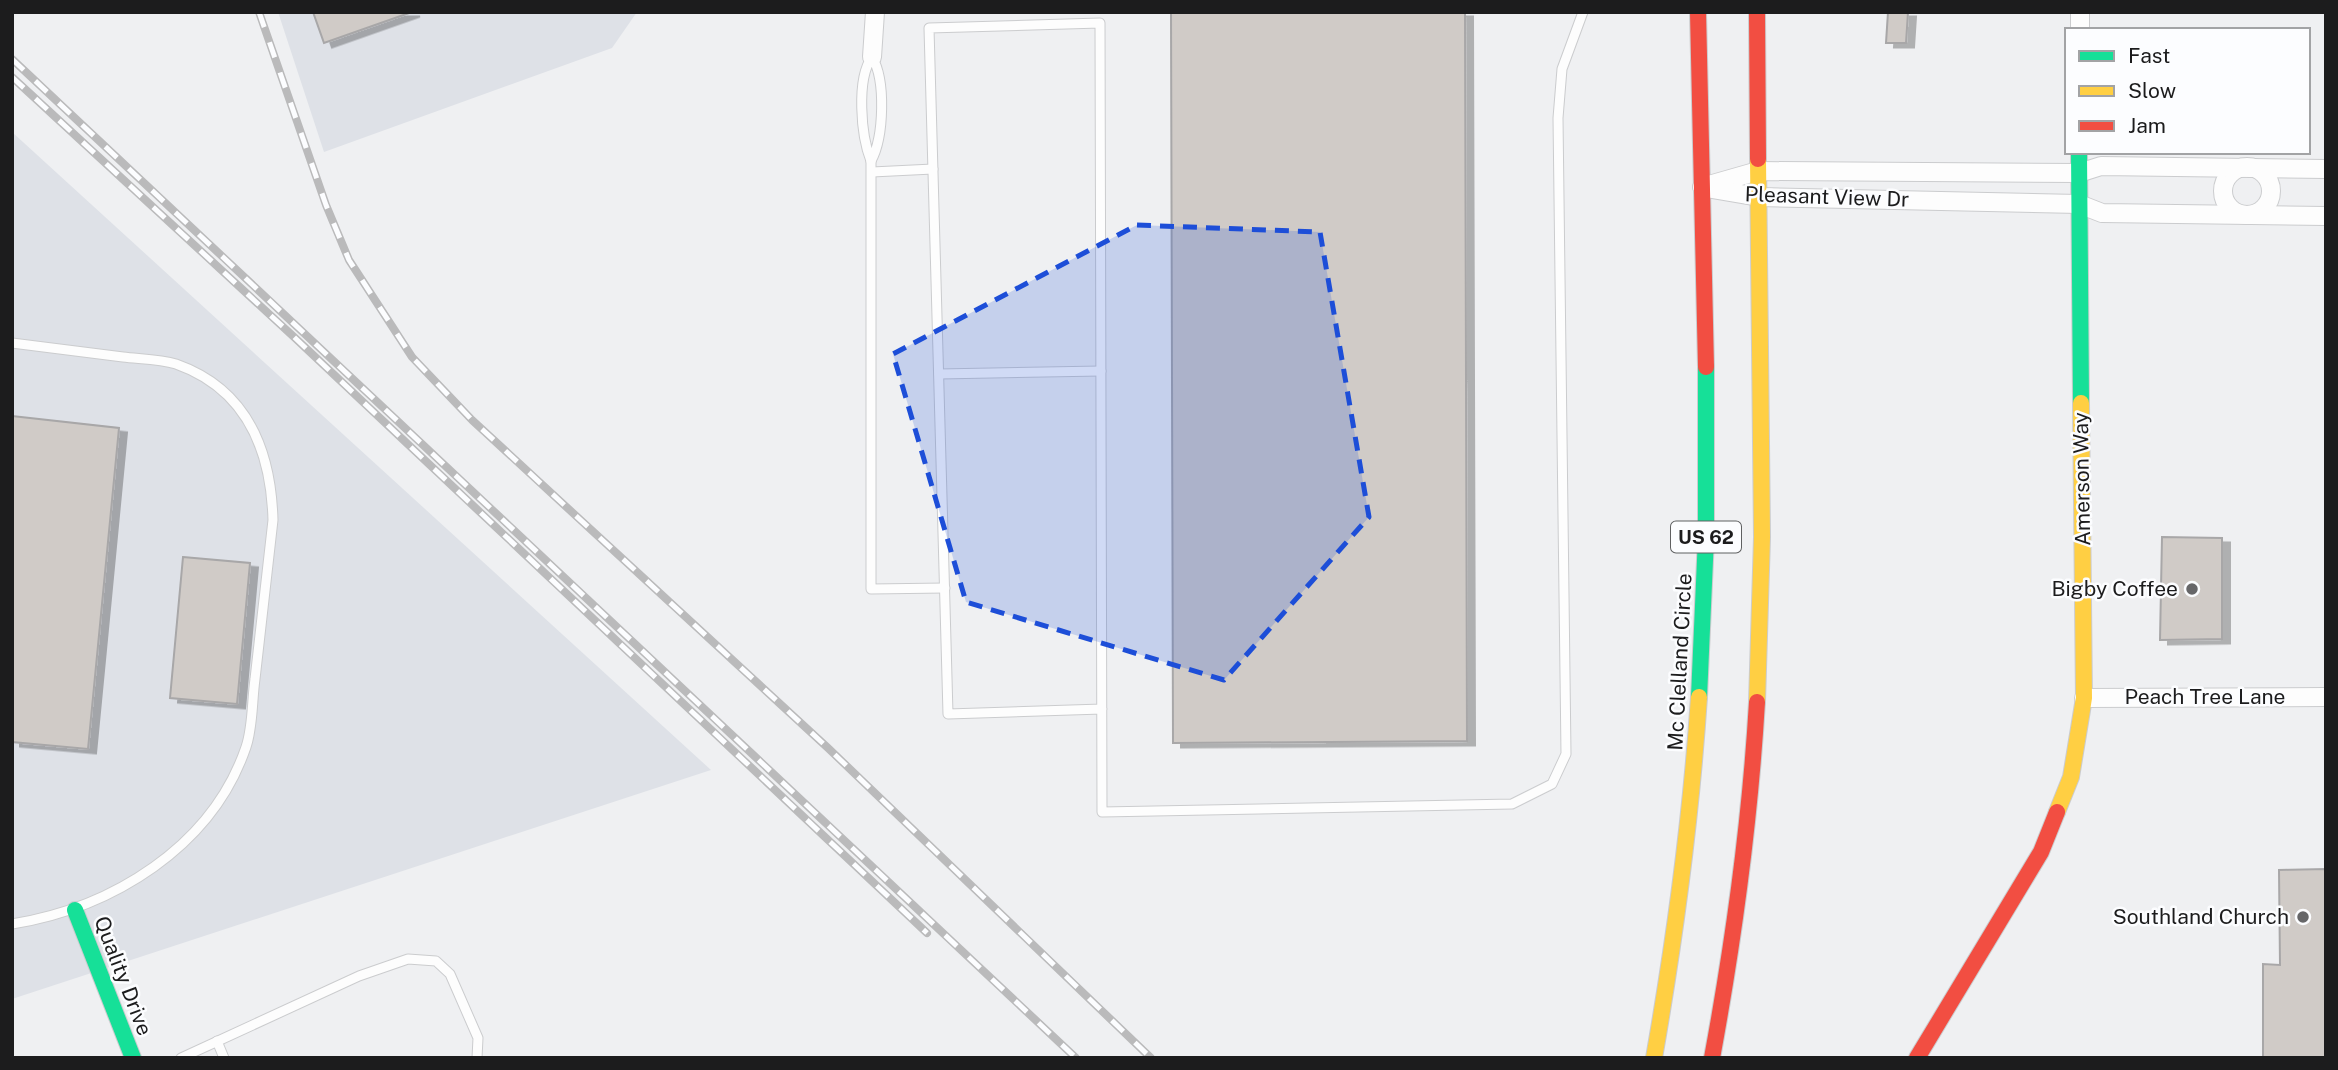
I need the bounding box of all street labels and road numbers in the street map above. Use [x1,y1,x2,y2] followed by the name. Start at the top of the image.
[1744,181,1910,212] street label: Pleasant View Dr
[2068,412,2095,546] street label: Amerson Way
[1671,522,1741,552] road number: US 62
[1662,573,1697,751] street label: Mc Clelland Circle
[2124,684,2286,709] street label: Peach Tree Lane
[89,913,158,1039] street label: Quality Drive

